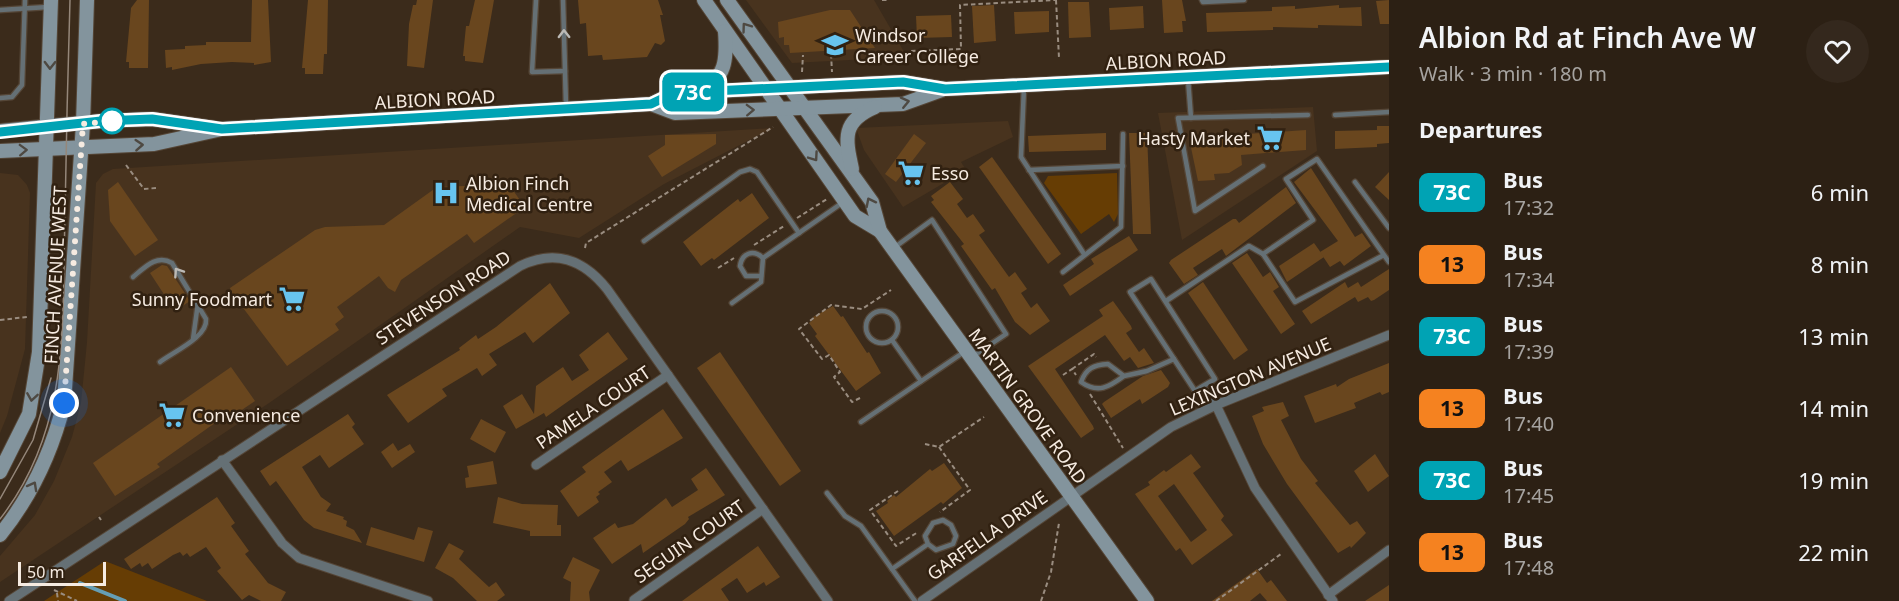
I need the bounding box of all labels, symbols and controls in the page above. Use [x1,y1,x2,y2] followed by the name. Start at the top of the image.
[1419,18,1756,56] text: Albion Rd at Finch Ave W
[1806,20,1869,83] button: heart
[742,22,753,33] one-way arrow
[855,23,979,68] place label: Windsor Career College
[558,29,570,38] one-way arrow
[820,30,850,60] school or university icon: Windsor Career College
[1105,45,1227,75] street label: ALBION ROAD
[43,60,56,69] one-way arrow
[1419,60,1607,87] text: Walk · 3 min · 180 m
[658,72,728,112] line badge: 73C
[674,78,712,106] text: 73C
[374,84,496,114] street label: ALBION ROAD
[899,96,909,109] one-way arrow
[745,103,754,116] one-way arrow
[99,108,125,134] unlabelled marker
[1419,114,1543,144] text: Departures
[1255,123,1285,153] supermarket icon: Hasty Market
[1137,126,1250,150] place label: Hasty Market
[135,138,144,151] one-way arrow
[18,144,27,157] one-way arrow
[807,150,818,161] one-way arrow
[896,158,926,188] supermarket icon: Esso
[931,161,969,185] place label: Esso
[1503,164,1543,194] text: Bus
[466,171,593,216] place label: Albion Finch Medical Centre
[1811,177,1869,207] text: 6 min
[431,178,461,208] hospital icon: Albion Finch Medical Centre
[1433,178,1471,206] text: 73C
[38,185,72,365] street label: FINCH AVENUE WEST
[1503,194,1554,221] text: 17:32
[866,198,878,209] one-way arrow
[1503,236,1543,266] text: Bus
[371,244,515,350] street label: STEVENSON ROAD
[1811,249,1869,279] text: 8 min
[1440,250,1464,278] text: 13
[1503,266,1554,293] text: 17:34
[174,267,185,278] one-way arrow
[277,284,307,314] supermarket icon: Sunny Foodmart
[132,287,272,311] place label: Sunny Foodmart
[1503,308,1543,338] text: Bus
[1798,321,1869,351] text: 13 min
[1433,322,1471,350] text: 73C
[963,323,1093,489] street label: MARTIN GROVE ROAD
[1166,331,1334,421] street label: LEXINGTON AVENUE
[1503,338,1554,365] text: 17:39
[531,360,655,454] street label: PAMELA COURT
[1503,380,1543,410] text: Bus
[49,388,79,418] your location
[26,392,39,402] one-way arrow
[1798,393,1869,423] text: 14 min
[1440,394,1464,422] text: 13
[157,400,187,430] supermarket icon: Convenience
[192,403,301,427] place label: Convenience
[1503,410,1554,437] text: 17:40
[1503,452,1543,482] text: Bus
[1798,465,1869,495] text: 19 min
[1433,466,1471,494] text: 73C
[26,482,37,493] one-way arrow
[1503,482,1554,509] text: 17:45
[922,485,1052,585] street label: GARFELLA DRIVE
[629,494,749,588] street label: SEGUIN COURT
[1503,524,1543,554] text: Bus
[1798,537,1869,567] text: 22 min
[1440,538,1464,566] text: 13
[1503,554,1554,581] text: 17:48
[18,559,106,586] scale bar
[27,561,64,583] text: 50 m

